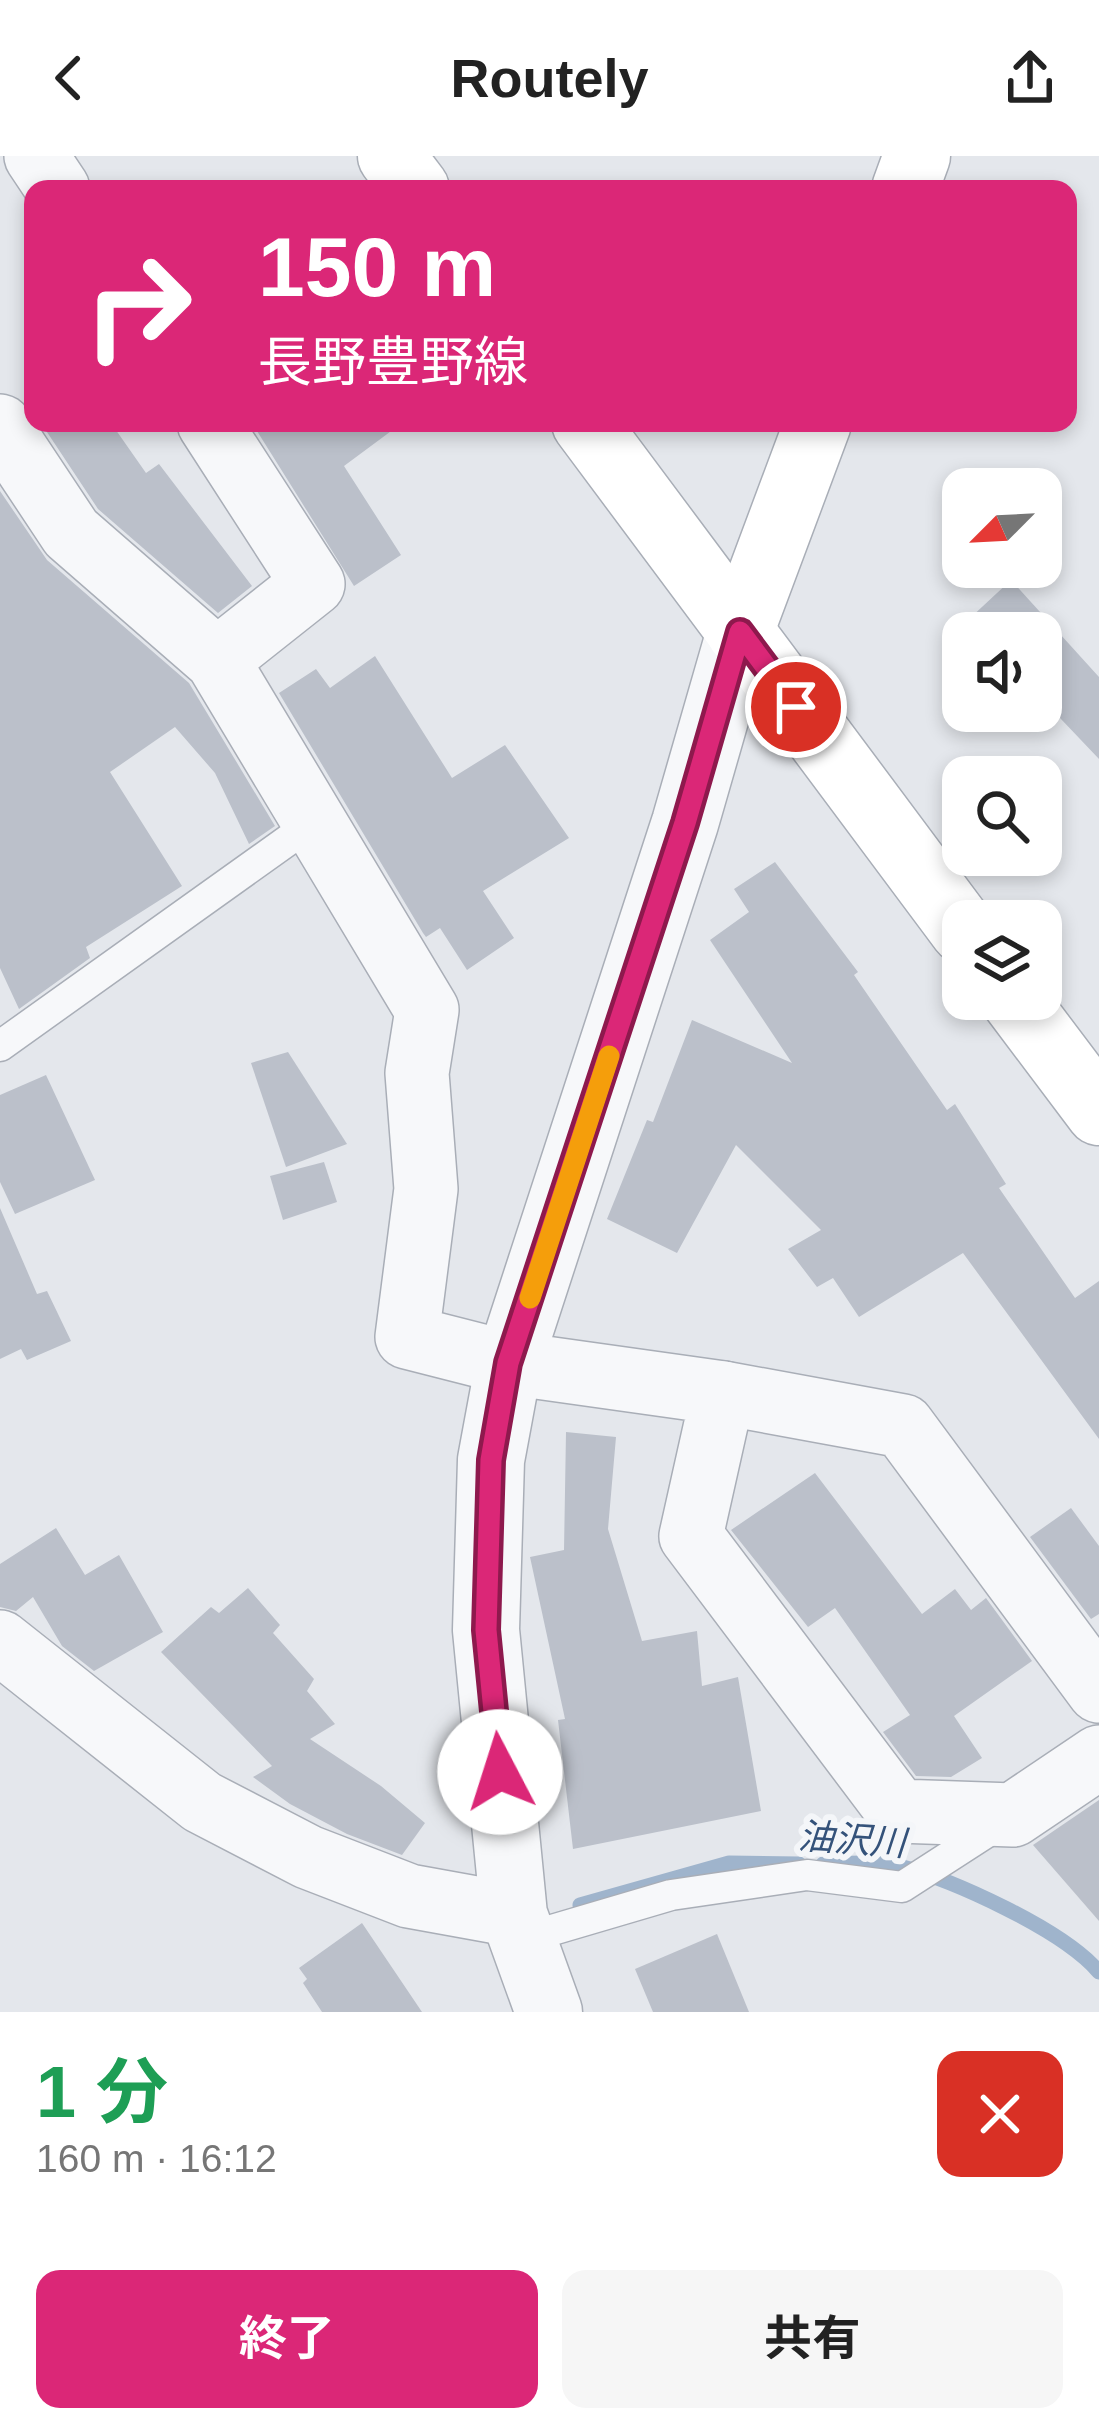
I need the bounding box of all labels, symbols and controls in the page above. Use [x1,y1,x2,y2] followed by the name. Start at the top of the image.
[36,45,102,111] icon: back
[997,45,1063,111] icon: share
[450,48,649,108] text: Routely
[258,220,496,314] text: 150 m
[60,228,216,384] icon: right
[258,332,528,392] text: 長野豊野線
[942,468,1062,588] north arrow
[942,468,1062,1020] map controls
[942,612,1062,732] button: sound
[745,656,847,758] pin
[763,674,829,740] icon: arrive
[942,756,1062,876] button: search
[942,900,1062,1020] button: layers
[437,1709,563,1835] position arrow
[797,1815,911,1864] water label: 油沢川
[937,2051,1063,2177] button: close
[36,2052,168,2132] text: 1 分
[36,2137,277,2180] text: 160 m · 16:12
[36,2270,538,2408] button: 終了
[562,2270,1063,2408] button: 共有

